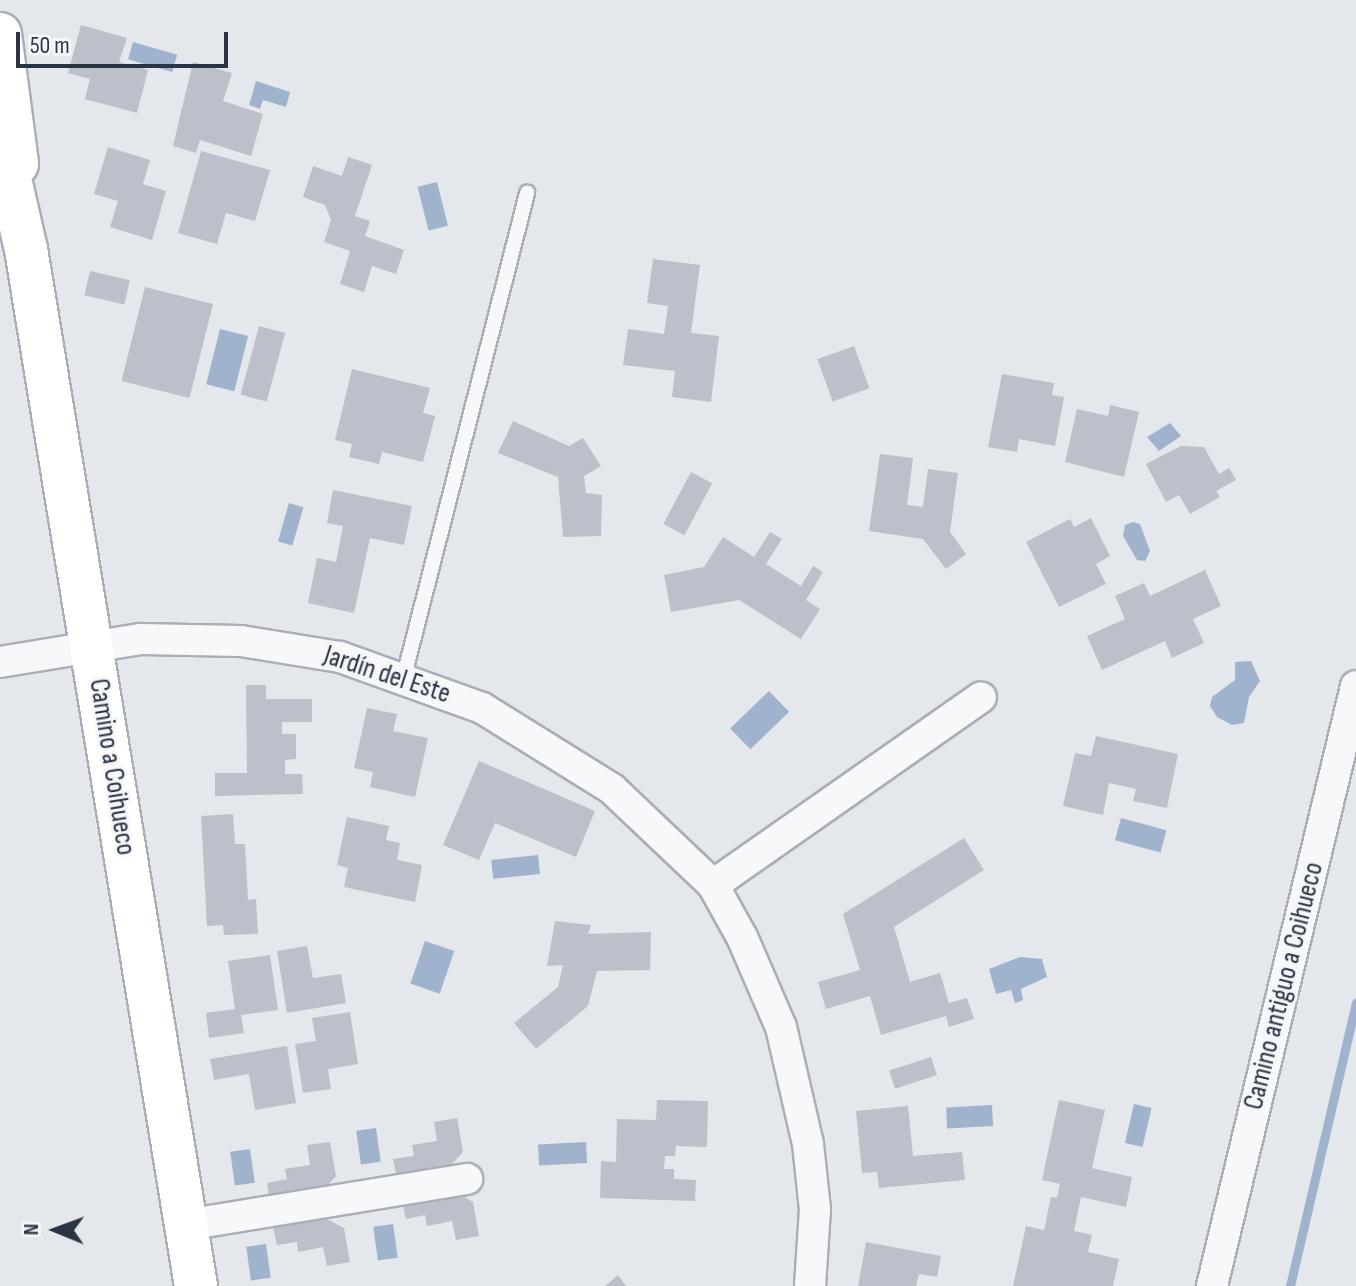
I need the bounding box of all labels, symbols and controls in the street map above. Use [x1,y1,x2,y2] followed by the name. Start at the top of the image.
[20,16,232,66] scale bar
[30,31,70,60] text: 50 m
[319,639,455,711] street label: Jardín del Este
[81,676,143,858] street label: Camino a Coihueco
[1237,859,1331,1113] street label: Camino antiguo a Coihueco
[16,1190,96,1270] north arrow
[18,1223,45,1236] text: N

